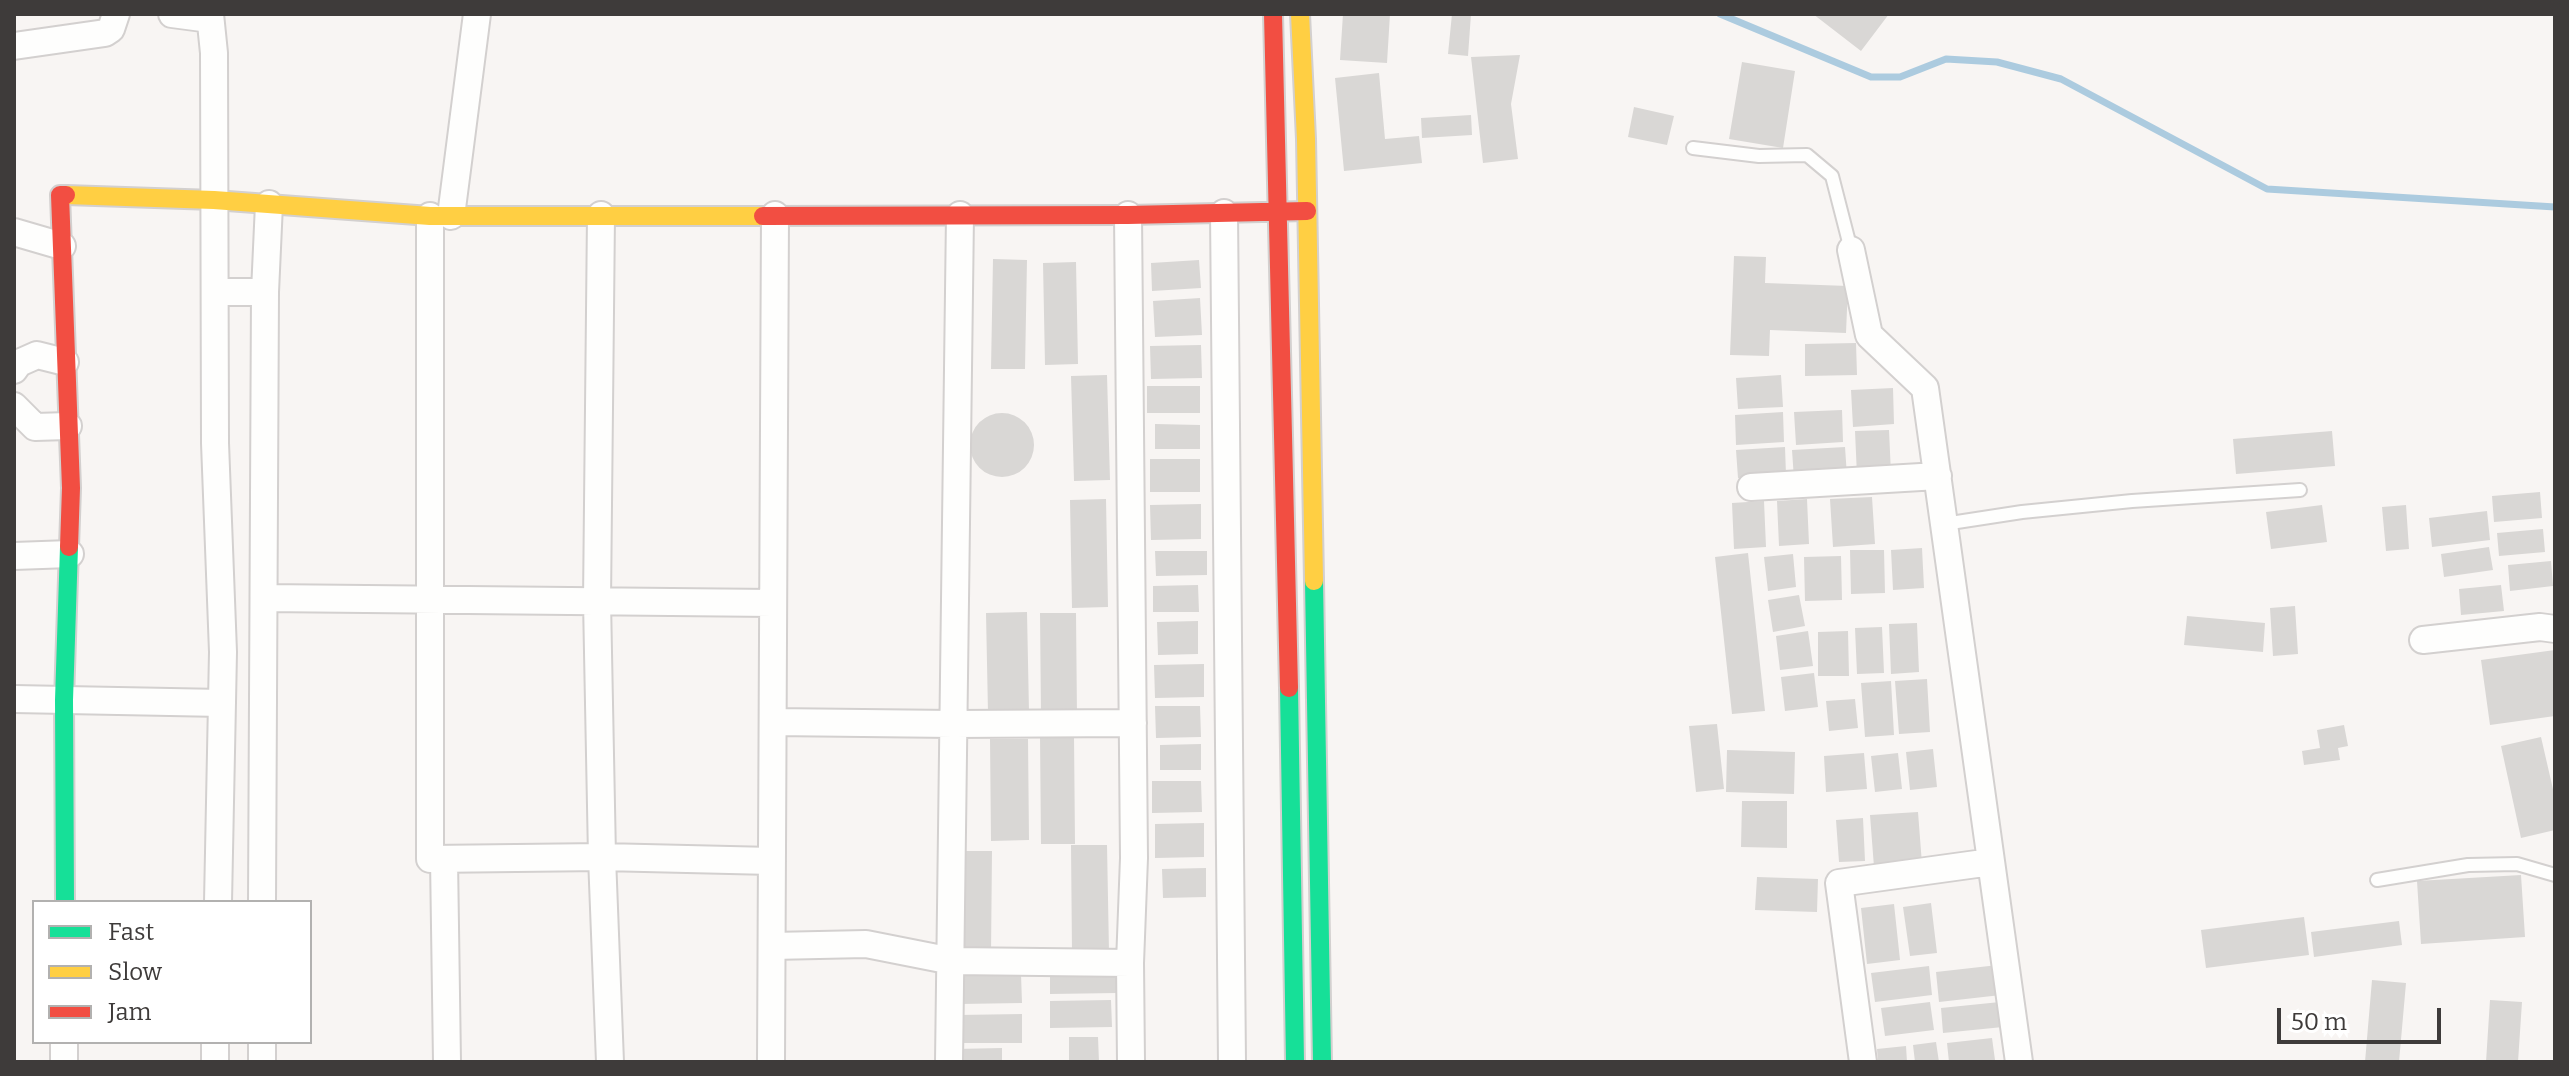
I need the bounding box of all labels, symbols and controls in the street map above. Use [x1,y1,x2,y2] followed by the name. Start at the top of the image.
[32,900,312,1044] legend
[108,918,154,946] text: Fast
[108,958,162,986] text: Slow
[2281,992,2445,1042] scale bar
[108,998,151,1026] text: Jam
[2291,1008,2347,1036] text: 50 m

